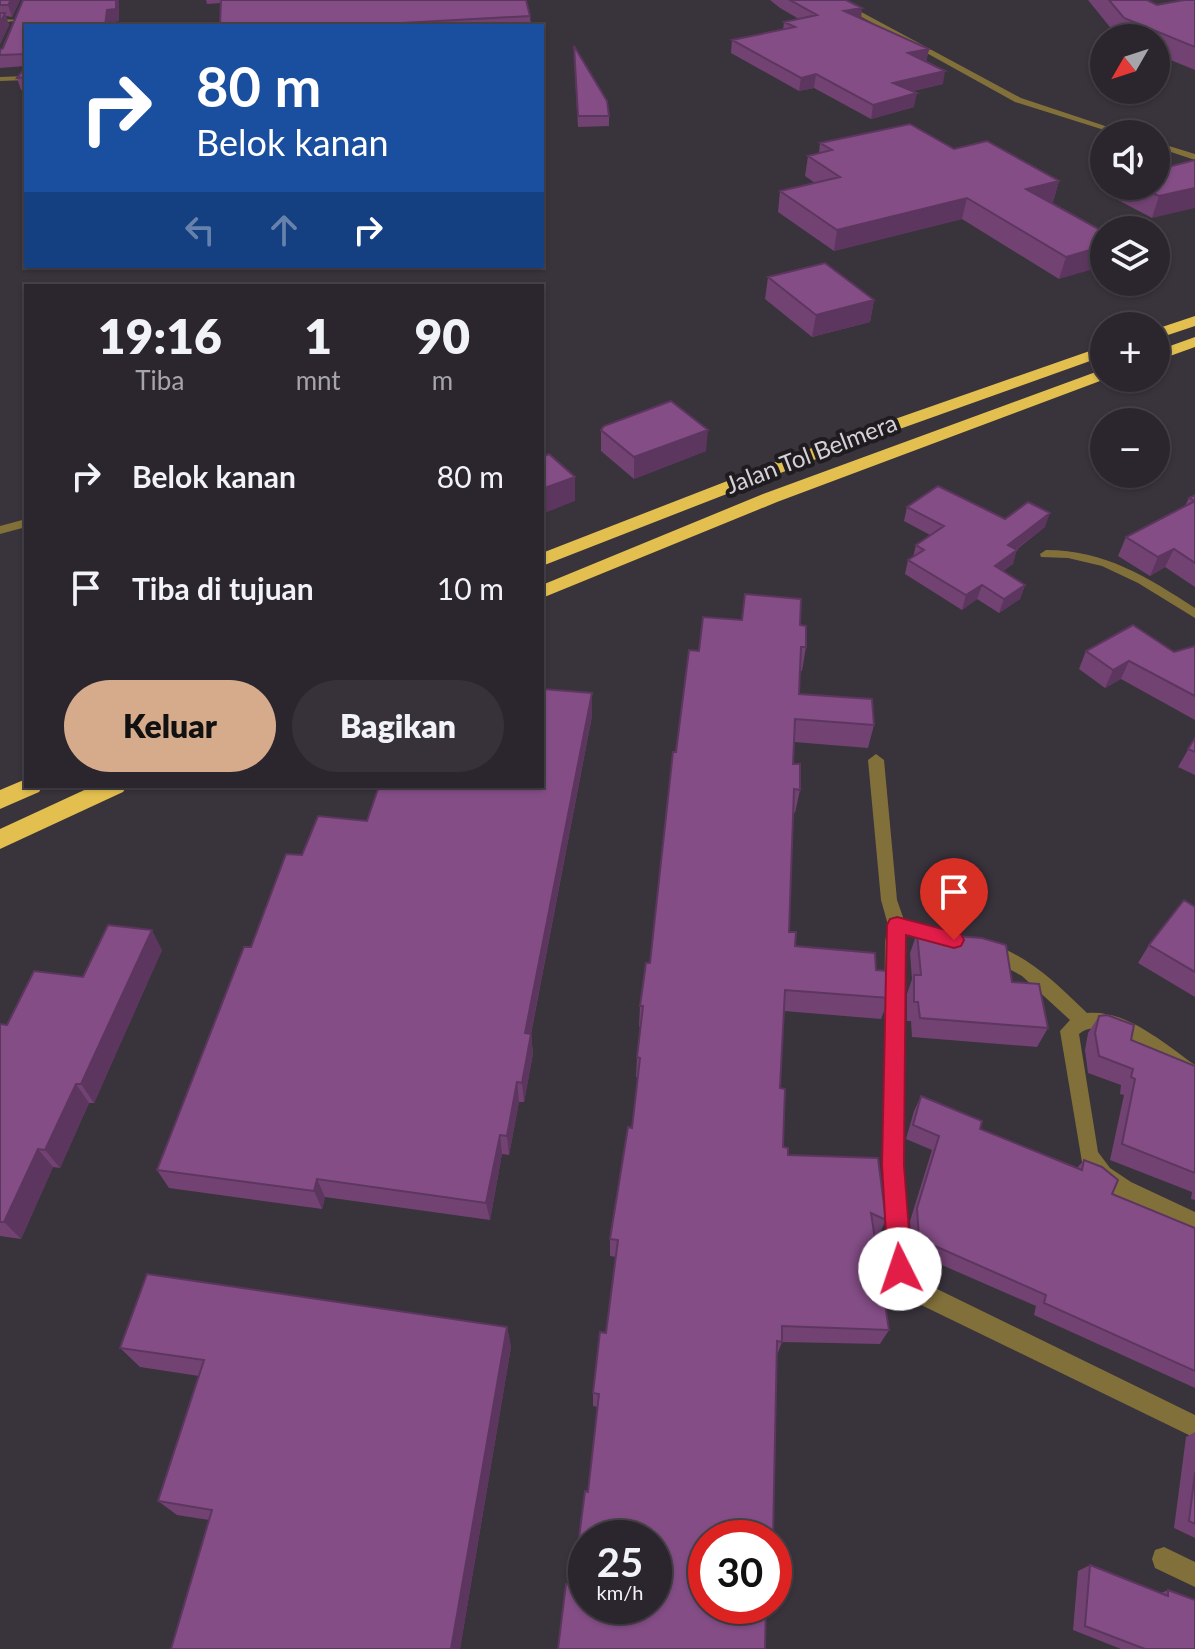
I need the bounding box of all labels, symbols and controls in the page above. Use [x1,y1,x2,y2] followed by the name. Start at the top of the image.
[1090,24,1170,104] north arrow
[1090,24,1170,488] map controls
[196,52,321,119] text: 80 m
[64,56,168,160] icon: right
[196,120,389,164] text: Belok kanan
[1090,120,1170,200] button: sound
[178,208,222,252] icon: left
[262,208,306,252] icon: ahead
[346,208,390,252] icon: right
[1090,216,1170,296] button: layers
[98,307,222,364] text: 19:16
[304,307,332,364] text: 1
[414,307,470,364] text: 90
[1090,312,1170,392] button: +
[135,364,184,396] text: Tiba
[296,364,341,396] text: mnt
[432,364,453,396] text: m
[721,407,901,499] street label: Jalan Tol Belmera
[1090,408,1170,488] button: −
[64,454,108,498] icon: right
[132,458,296,494] text: Belok kanan
[437,458,504,494] text: 80 m
[64,566,108,610] icon: arrive
[132,570,314,606] text: Tiba di tujuan
[437,570,504,606] text: 10 m
[64,680,276,772] button: Keluar
[292,680,504,772] button: Bagikan
[920,858,988,940] pin
[932,870,976,914] icon: arrive
[858,1227,942,1311] position arrow
[688,1520,792,1624] speed limit sign: 30
[597,1538,643,1586] text: 25
[597,1580,643,1604] text: km/h

